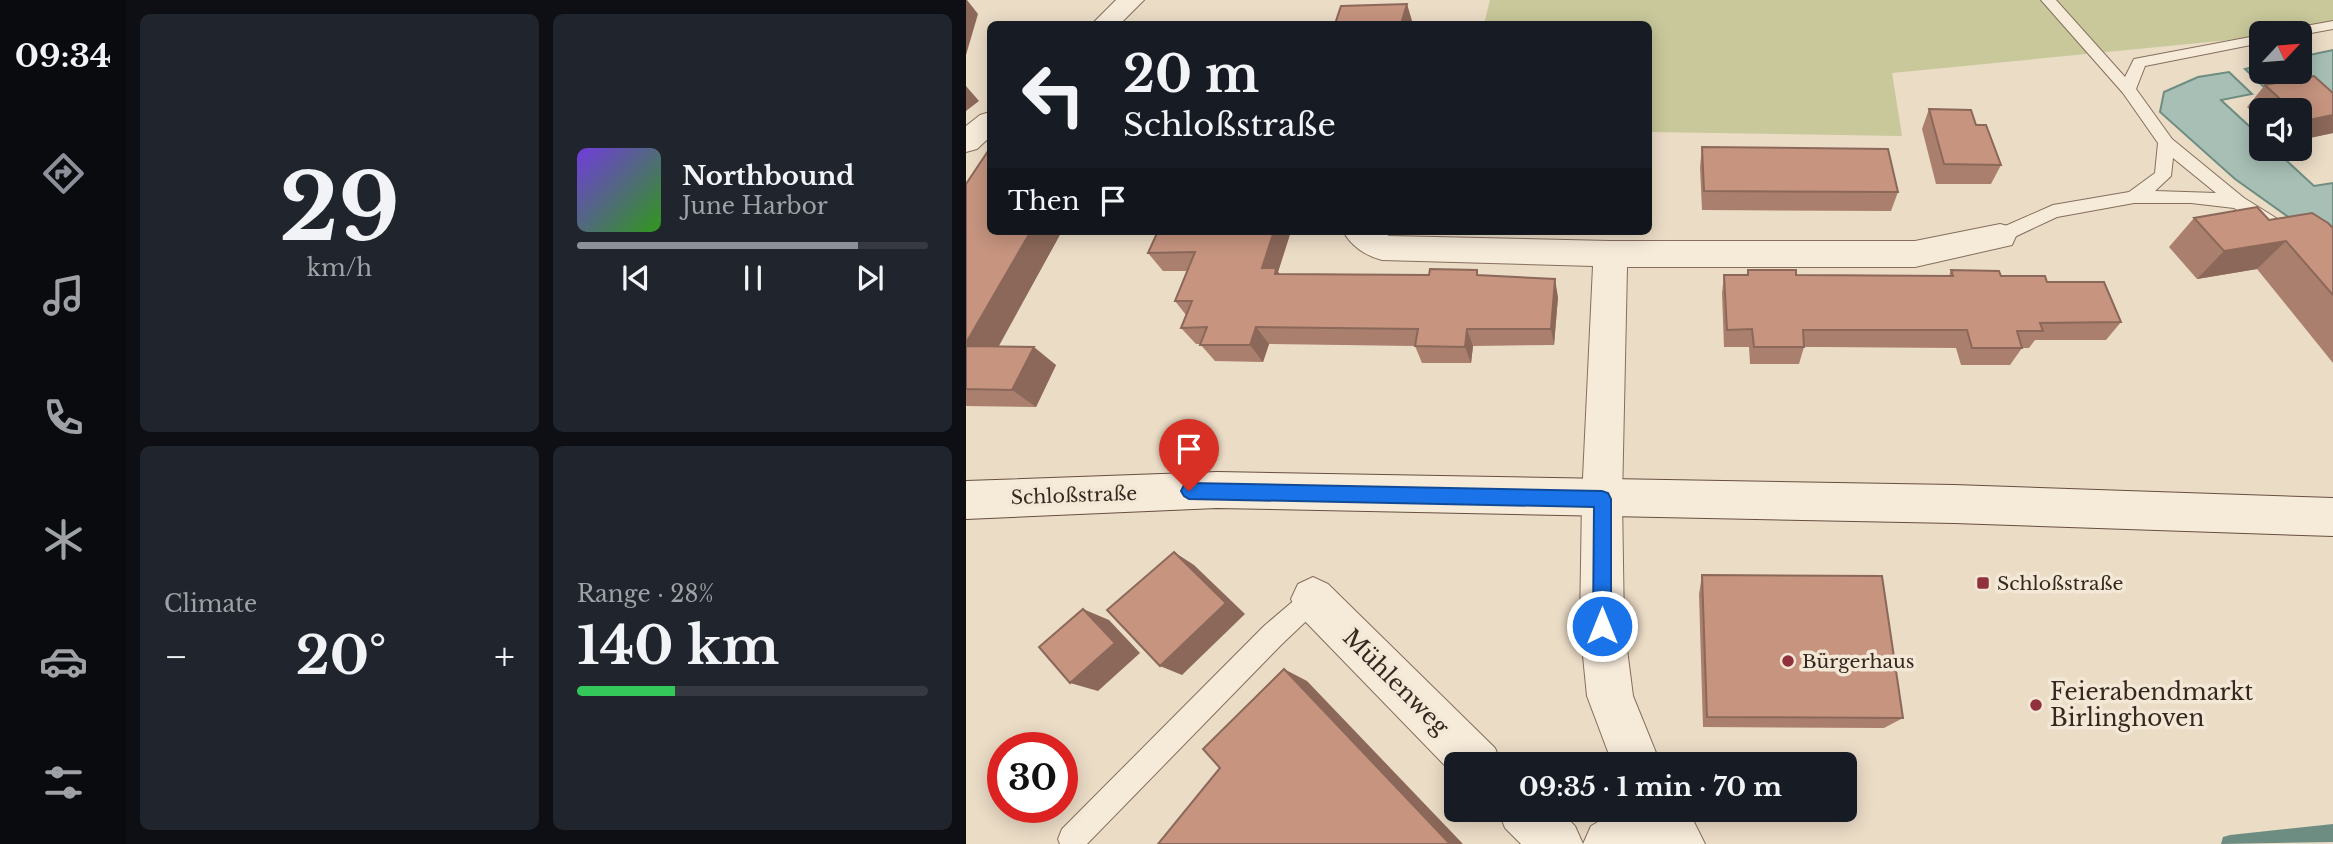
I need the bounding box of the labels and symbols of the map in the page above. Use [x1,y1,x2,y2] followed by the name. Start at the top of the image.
[2249,21,2312,84] north arrow
[1159,419,1219,491] pin
[1010,482,1138,509] street label: Schloßstraße
[1997,572,2123,595] place label: Schloßstraße
[1975,575,1991,591] marker: Schloßstraße
[1565,589,1639,663] position arrow
[1337,623,1455,741] street label: Mühlenweg
[1802,650,1914,673] place label: Bürgerhaus
[1780,653,1796,669] marker: Bürgerhaus
[2050,678,2254,732] place label: Feierabendmarkt Birlinghoven
[2028,697,2044,713] marker: Feierabendmarkt Birlinghoven
[987,732,1078,823] speed limit sign: 30

